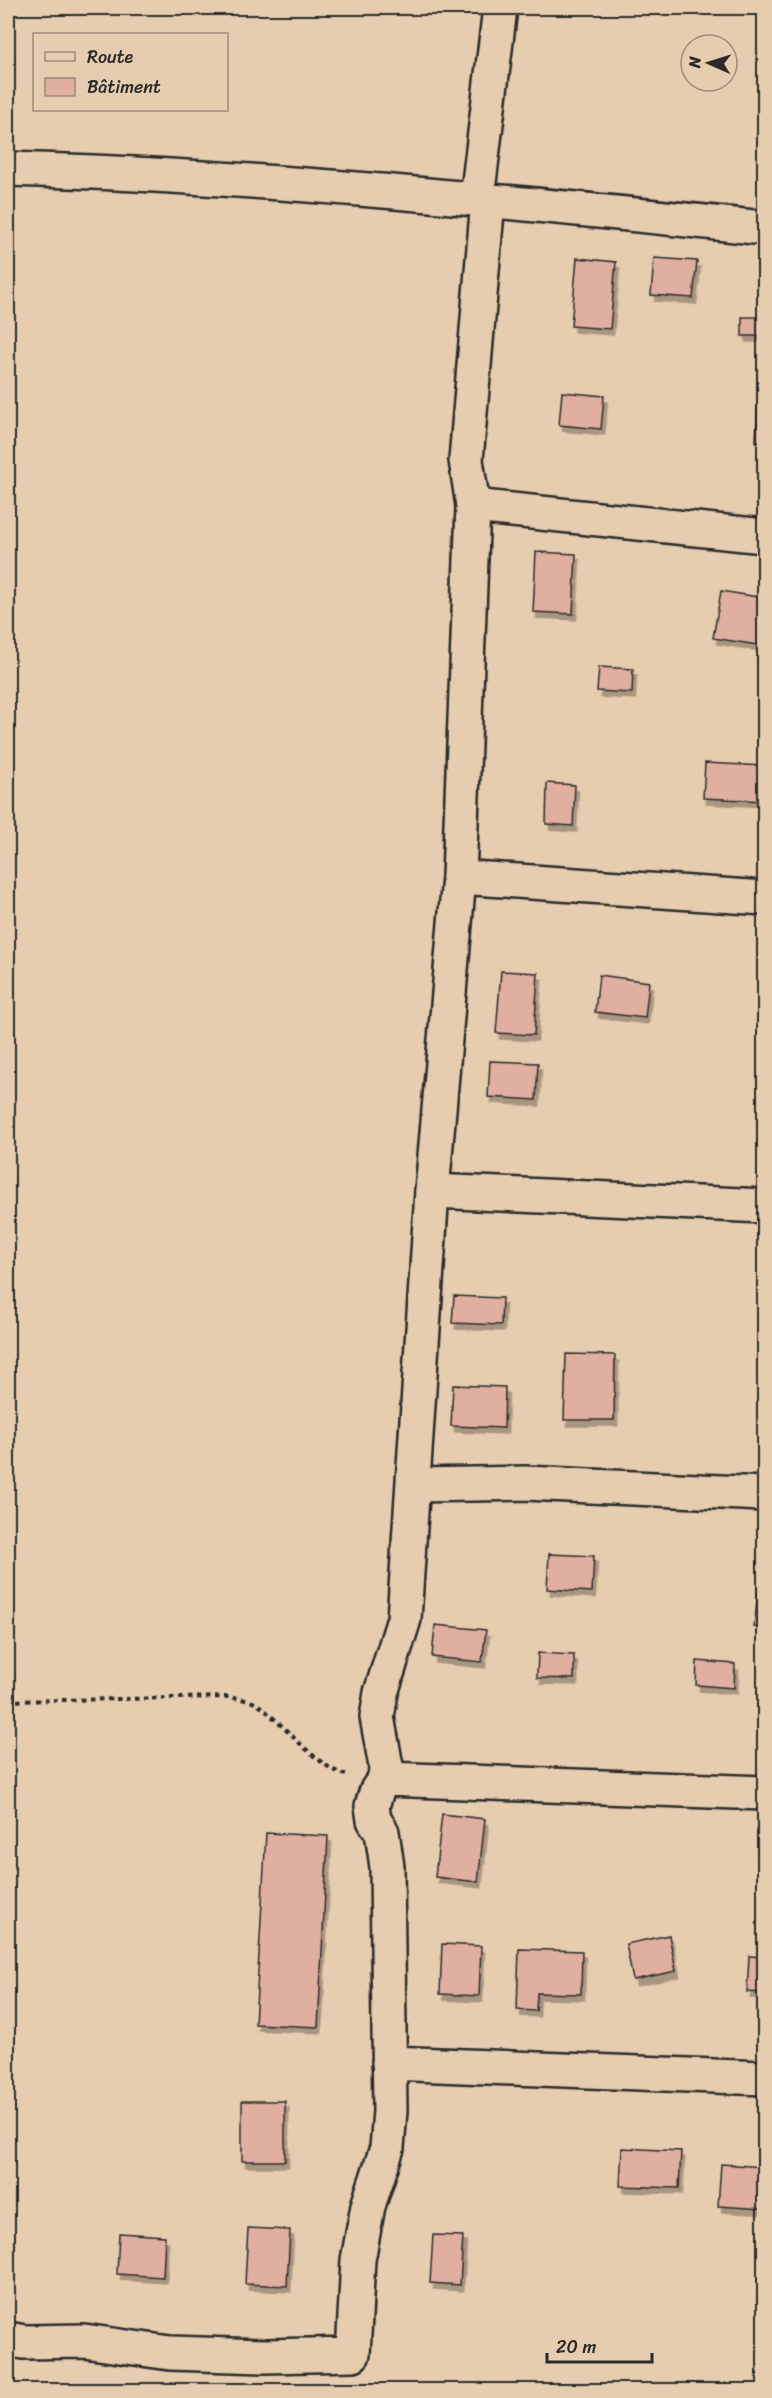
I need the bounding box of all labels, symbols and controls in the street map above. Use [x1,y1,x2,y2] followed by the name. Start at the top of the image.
[33,33,228,111] legend
[679,33,739,93] north arrow
[87,41,134,73] text: Route
[680,55,709,70] text: N
[87,71,161,103] text: Bâtiment
[547,2326,652,2364] scale bar
[556,2331,596,2363] text: 20 m

